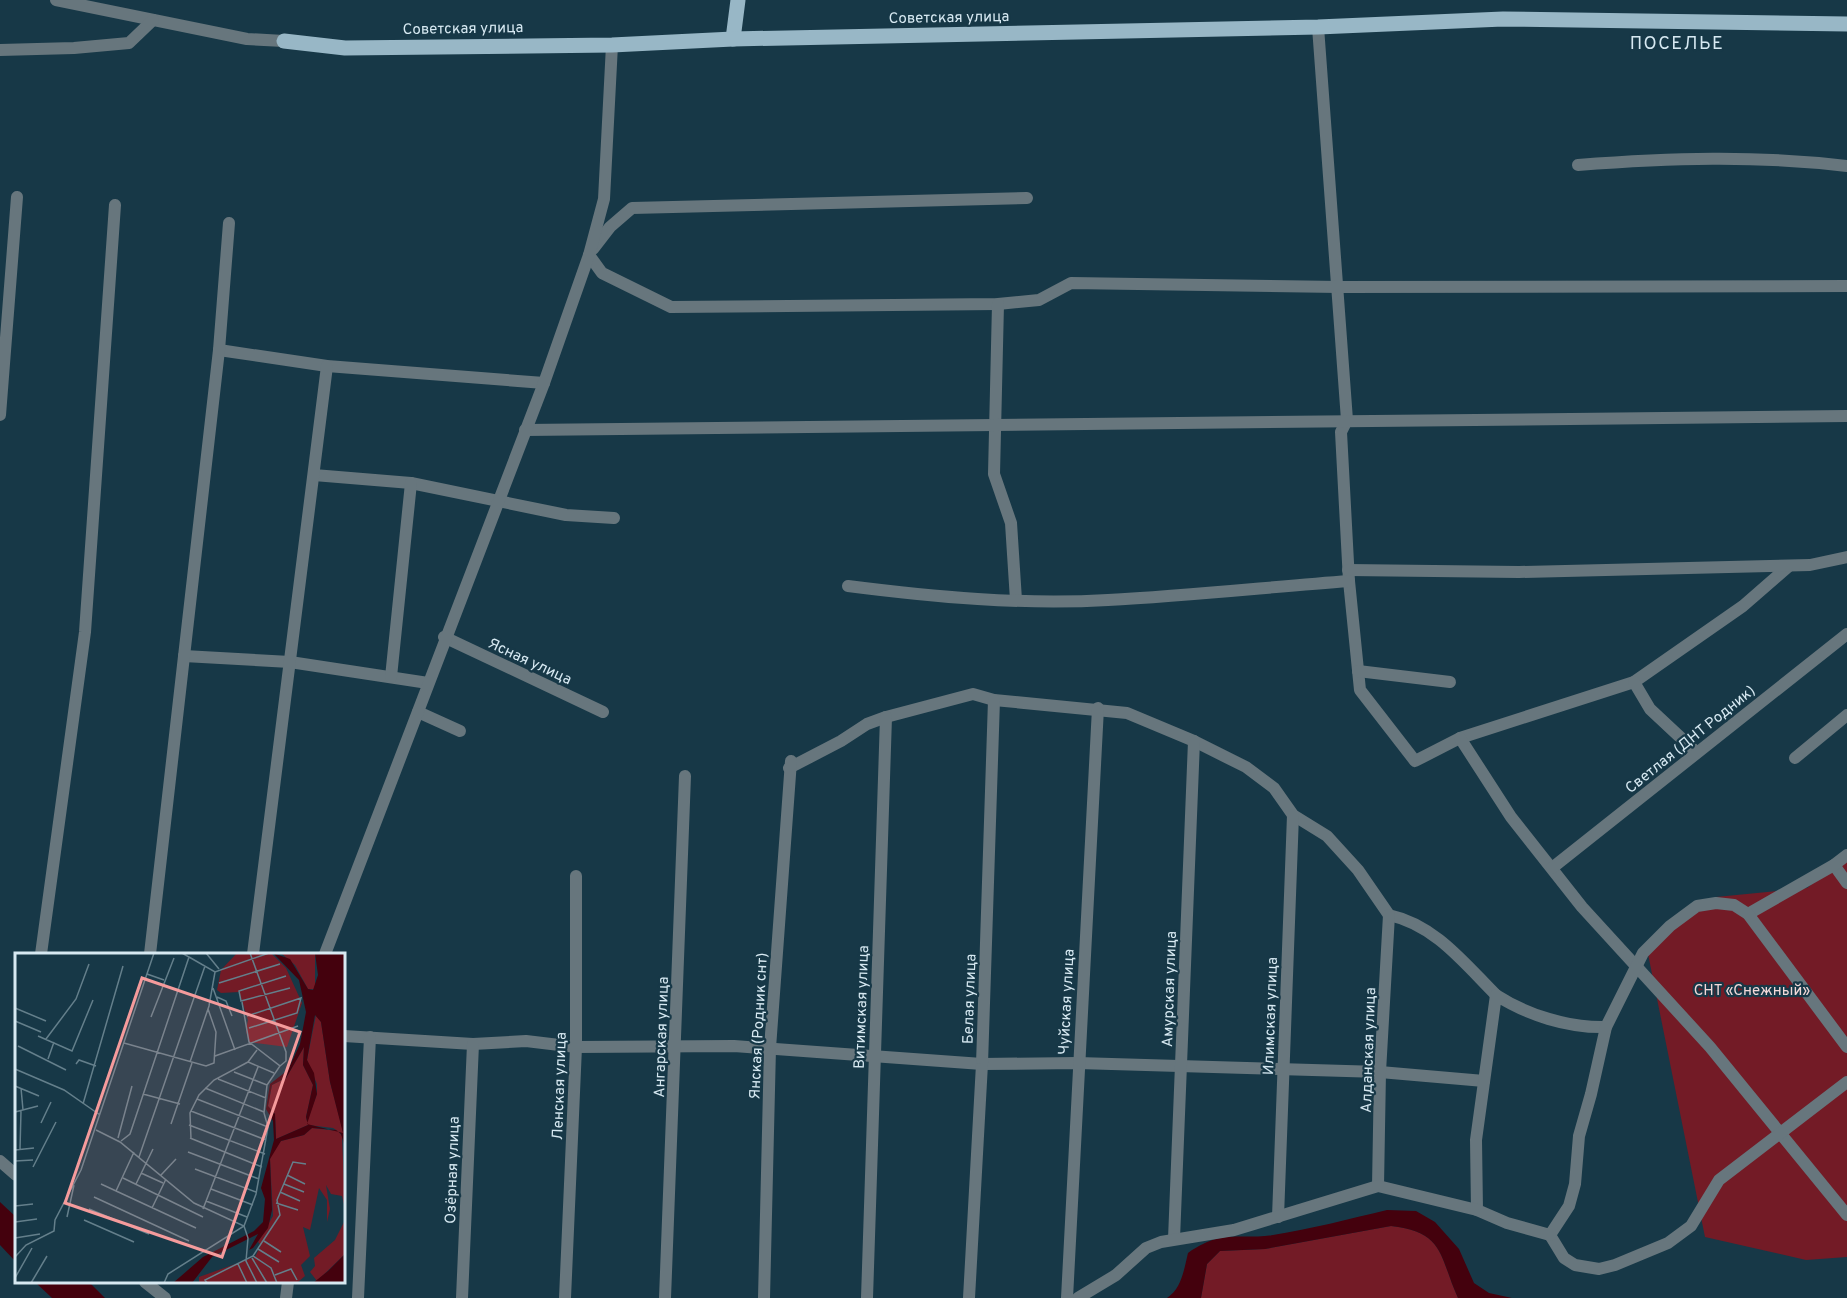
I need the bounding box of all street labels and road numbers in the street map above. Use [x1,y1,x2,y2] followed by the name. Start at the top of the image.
[888,8,1010,29] street label: Советская улица
[402,19,524,40] street label: Советская улица
[484,635,574,690] street label: Ясная улица
[1622,682,1760,798] street label: Светлая (ДНТ Родник)
[1159,931,1182,1047] street label: Амурская улица
[851,945,874,1069] street label: Витимская улица
[1055,949,1080,1056] street label: Чуйская улица
[746,952,773,1100] street label: Янская (Родник снт)
[959,954,982,1045] street label: Белая улица
[1260,957,1283,1075] street label: Илимская улица
[651,976,674,1098] street label: Ангарская улица
[1358,987,1381,1113] street label: Алданская улица
[549,1032,572,1140] street label: Ленская улица
[442,1116,465,1224] street label: Озёрная улица

